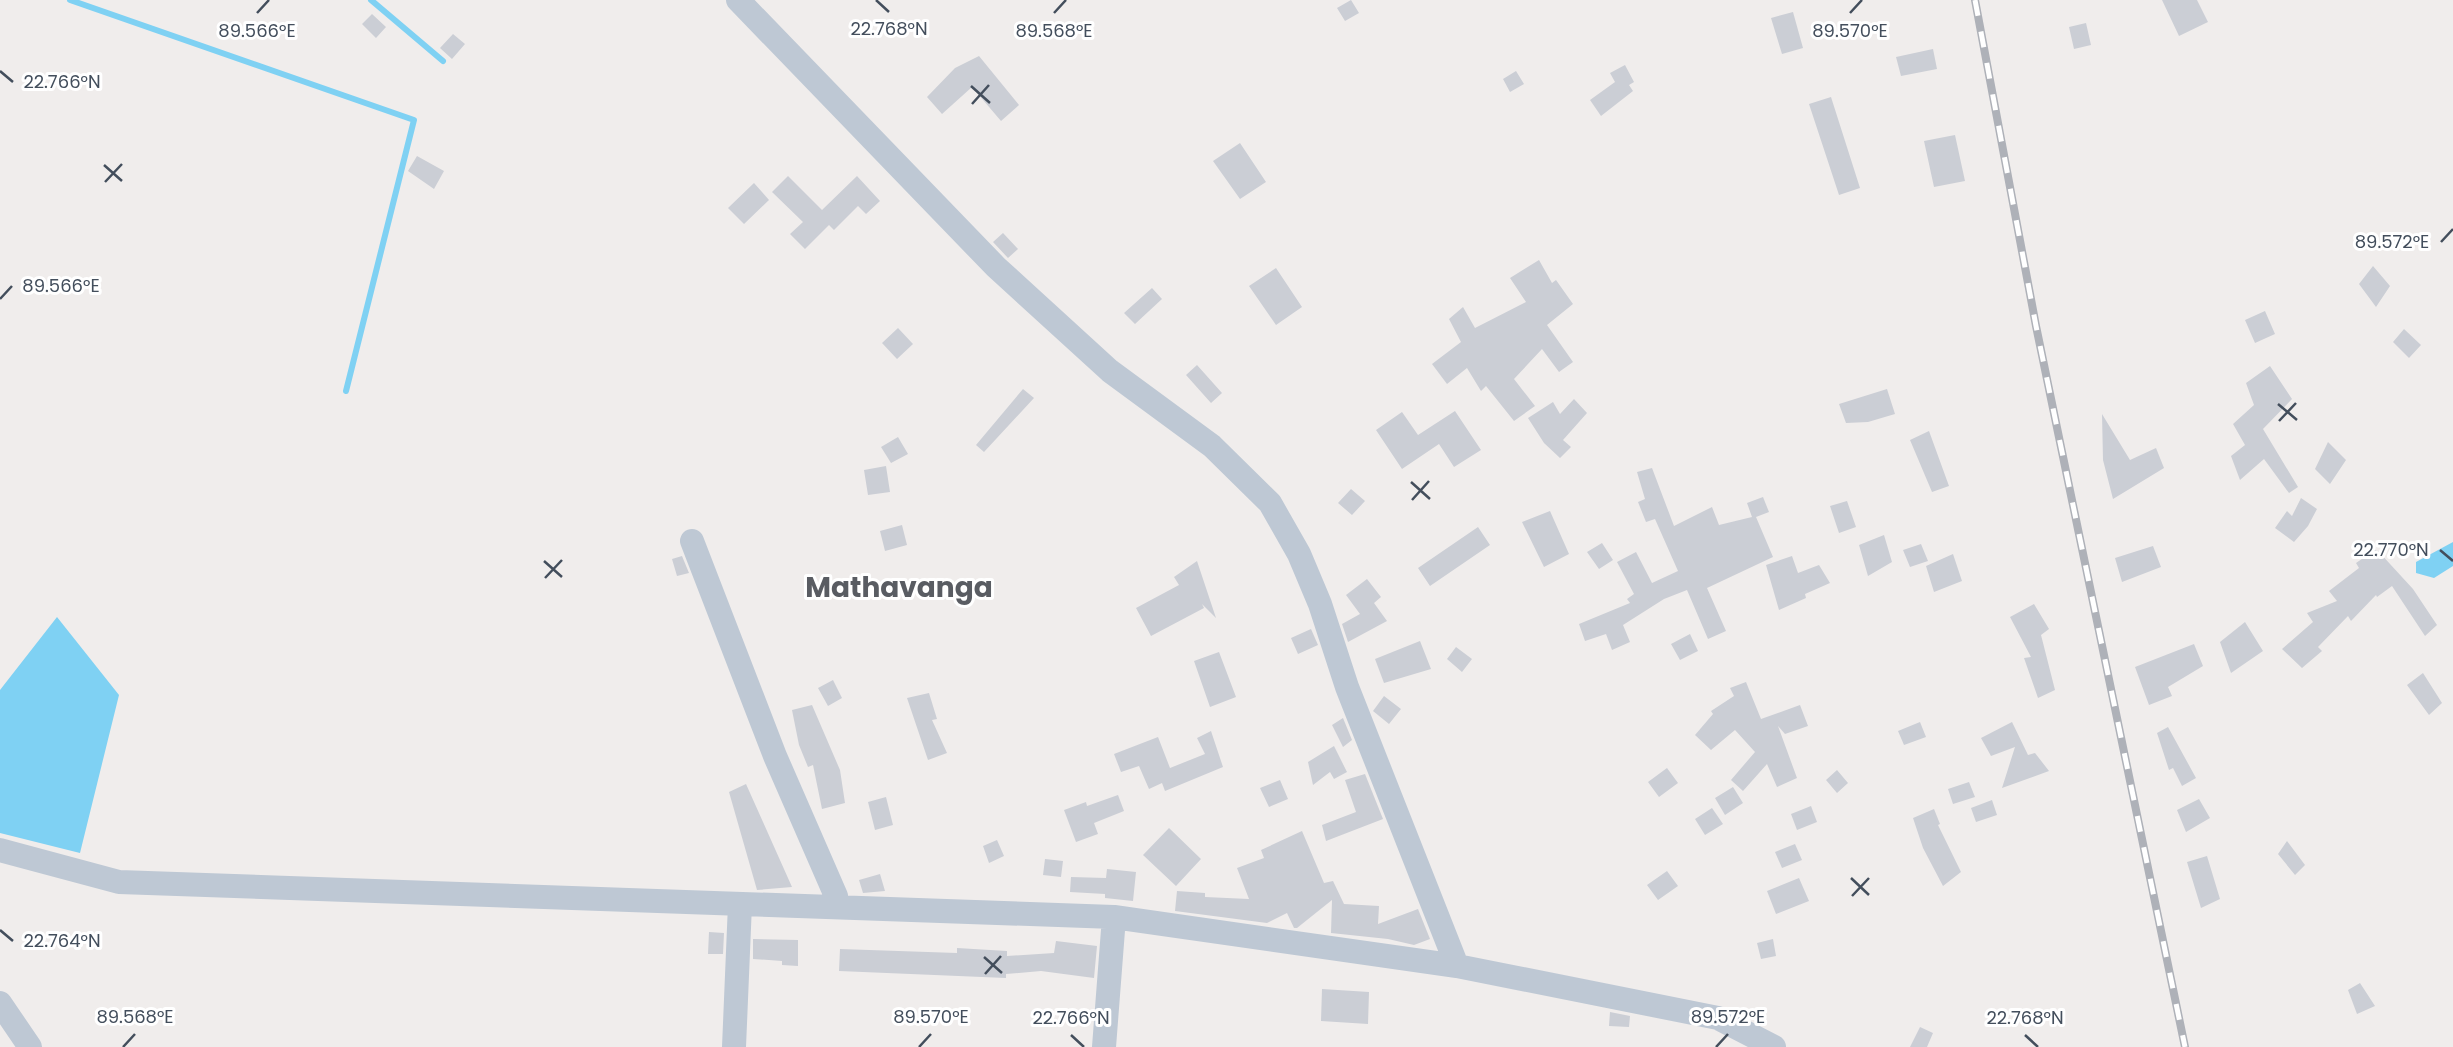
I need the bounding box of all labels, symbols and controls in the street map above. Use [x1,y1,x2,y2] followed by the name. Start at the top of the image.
[850,16,928,41] text: 22.768°N
[218,18,296,43] text: 89.566°E
[1015,18,1093,43] text: 89.568°E
[1812,18,1888,43] text: 89.570°E
[23,69,101,94] text: 22.766°N
[2355,229,2429,254] text: 89.572°E
[22,273,100,298] text: 89.566°E
[2353,537,2429,562] text: 22.770°N
[805,568,993,607] district label: Mathavanga
[23,928,101,953] text: 22.764°N
[96,1004,174,1029] text: 89.568°E
[893,1004,969,1029] text: 89.570°E
[1691,1004,1765,1029] text: 89.572°E
[1032,1005,1110,1030] text: 22.766°N
[1986,1005,2064,1030] text: 22.768°N

